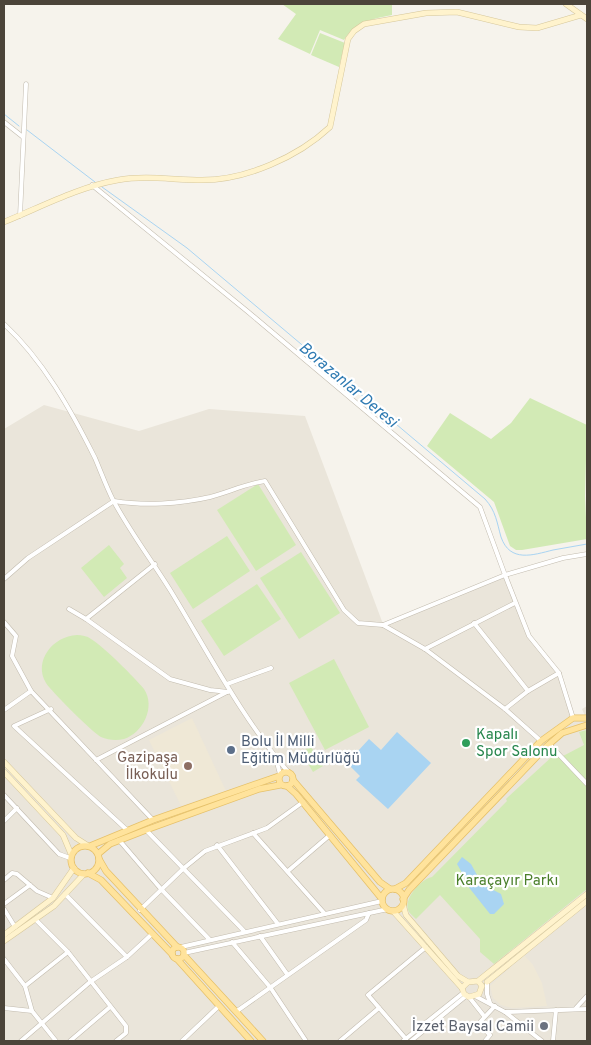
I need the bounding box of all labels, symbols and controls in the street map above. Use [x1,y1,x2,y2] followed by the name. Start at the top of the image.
[294,338,402,433] water label: Borazanlar Deresi
[476,726,557,762] place label: Kapalı Spor Salonu
[241,732,360,769] place label: Bolu İl Milli Eğitim Müdürlüğü
[460,737,472,749] marker: Kapalı Spor Salonu
[225,744,237,756] marker: Bolu İl Milli Eğitim Müdürlüğü
[117,749,178,785] place label: Gazipaşa İlkokulu
[182,760,194,772] marker: Gazipaşa İlkokulu
[456,872,558,891] park label: Karaçayır Parkı
[412,1017,534,1037] place label: İzzet Baysal Camii
[538,1020,550,1032] marker: İzzet Baysal Camii

